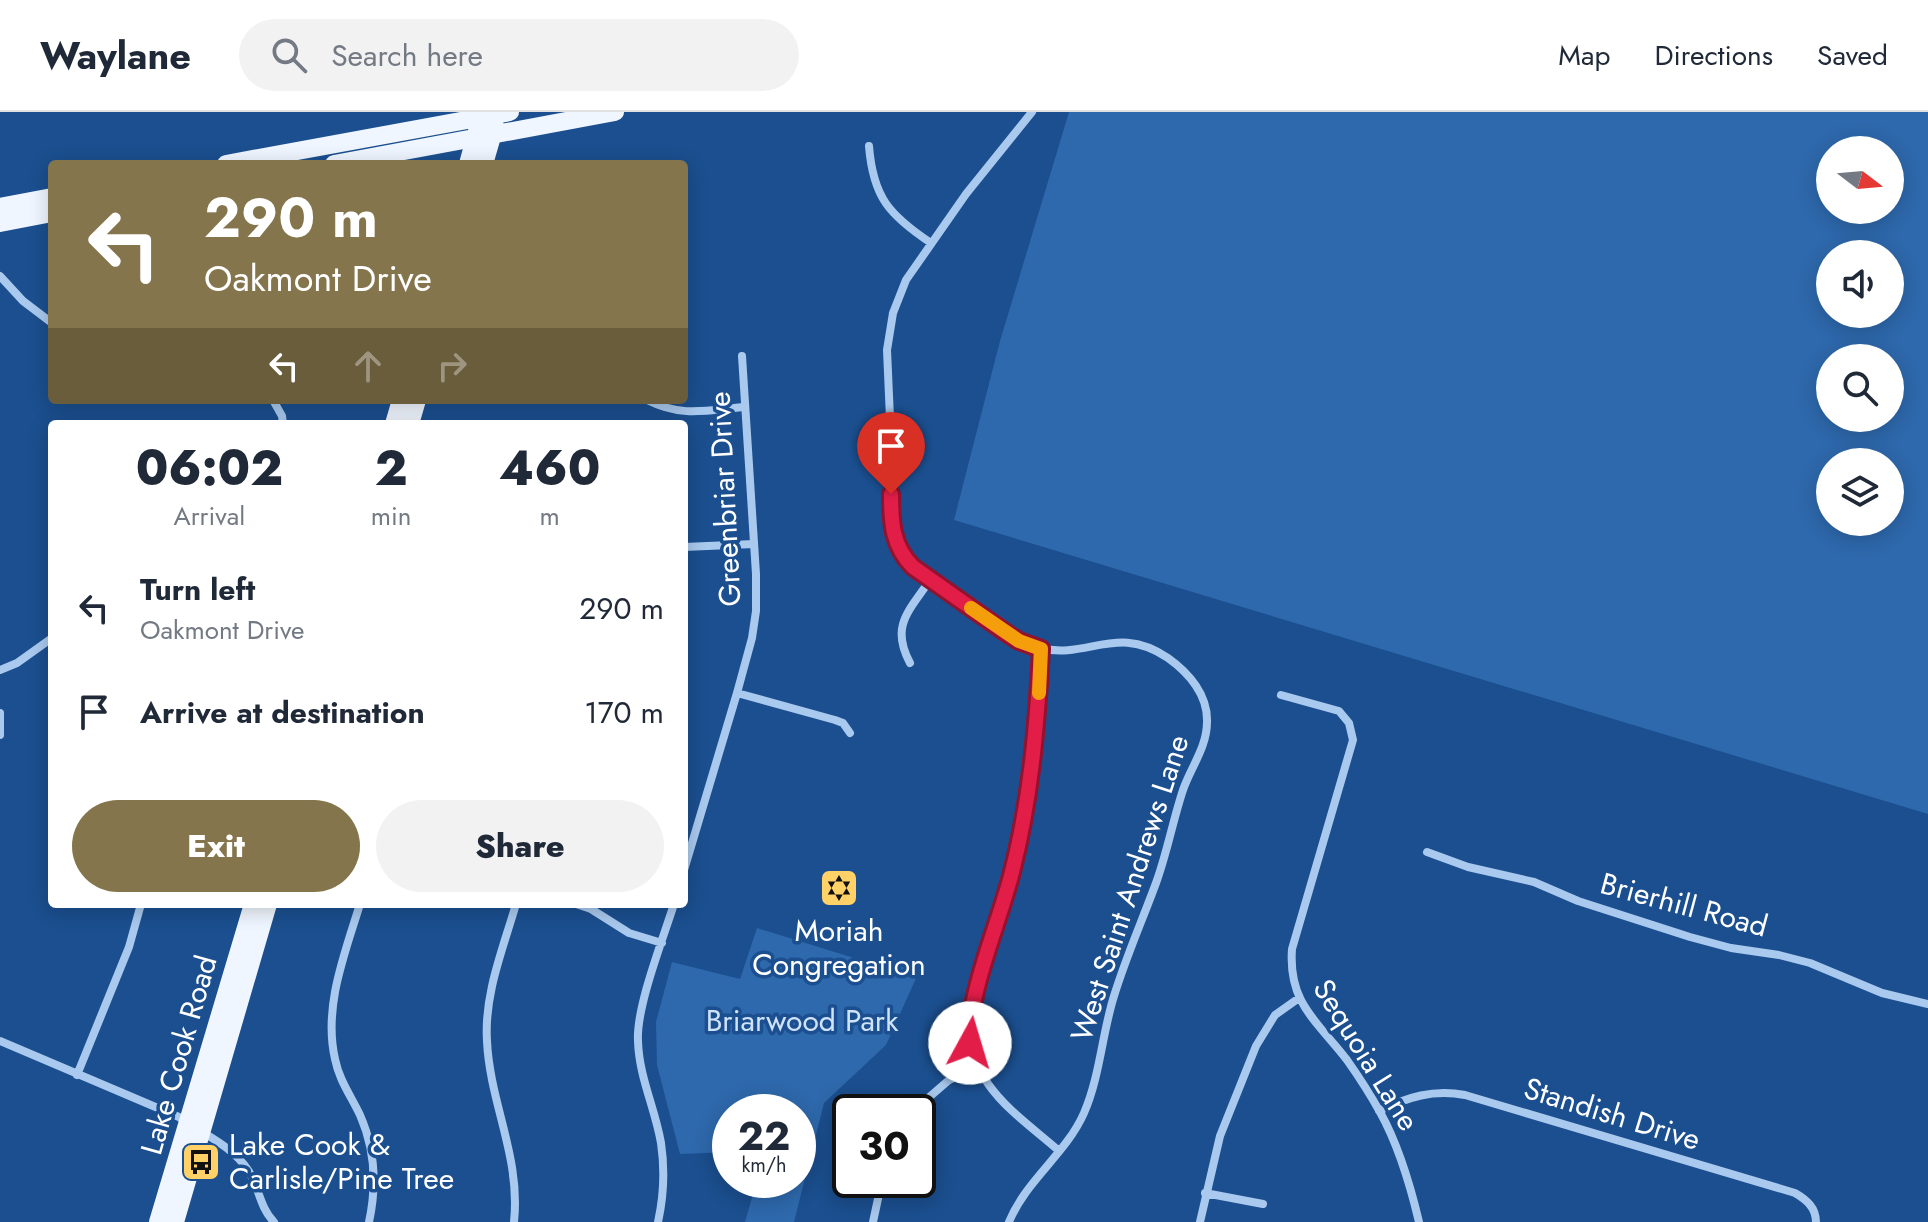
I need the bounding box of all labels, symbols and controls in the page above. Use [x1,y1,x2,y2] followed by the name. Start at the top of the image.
[239,19,799,91] search box
[40,28,191,83] text: Waylane
[267,33,311,77] icon: search
[331,34,483,77] text: Search here
[1558,35,1610,76] text: Map
[1654,35,1773,76] text: Directions
[1817,35,1888,76] text: Saved
[1816,136,1904,224] north arrow
[1816,136,1904,536] map controls
[204,177,378,258] text: 290 m
[72,192,176,296] icon: left
[1816,240,1904,328] button: sound
[204,252,432,304] text: Oakmont Drive
[262,344,306,388] icon: left
[346,344,390,388] icon: ahead
[430,344,474,388] icon: right
[1816,344,1904,432] button: search
[697,390,752,608] street label: Greenbriar Drive
[857,412,925,494] pin
[869,424,913,468] icon: arrive
[136,434,283,503] text: 06:02
[375,434,407,503] text: 2
[499,434,600,503] text: 460
[1816,448,1904,536] button: layers
[174,497,245,535] text: Arrival
[371,497,411,535] text: min
[540,497,560,535] text: m
[140,568,255,611] text: Turn left
[72,586,116,630] icon: left
[579,587,664,630] text: 290 m
[140,611,304,649] text: Oakmont Drive
[72,690,116,734] icon: arrive
[140,691,425,734] text: Arrive at destination
[584,691,664,734] text: 170 m
[1060,729,1199,1047] street label: West Saint Andrews Lane
[72,800,360,892] button: Exit
[376,800,664,892] button: Share
[1596,862,1773,947] street label: Brierhill Road
[818,867,860,909] synagogue icon: Moriah Congregation
[752,909,926,986] place label: Moriah Congregation
[130,950,227,1159] street label: Lake Cook Road
[1303,971,1430,1139] street label: Sequoia Lane
[706,999,899,1042] park label: Briarwood Park
[928,1001,1012,1085] position arrow
[1519,1066,1706,1161] street label: Standish Drive
[832,1094,936,1198] speed limit sign: 30
[738,1107,790,1165] text: 22
[229,1123,454,1200] place label: Lake Cook & Carlisle/Pine Tree
[180,1141,222,1183] bus stop icon: Lake Cook & Carlisle/Pine Tree
[741,1151,787,1180] text: km/h

